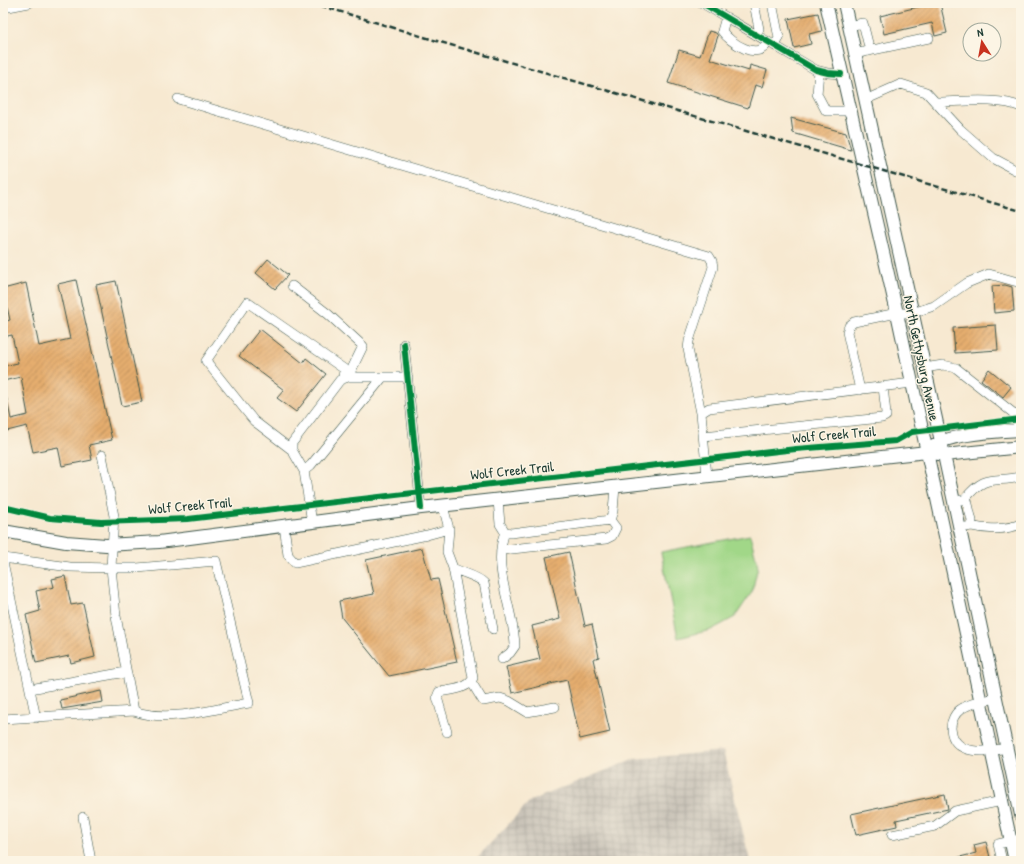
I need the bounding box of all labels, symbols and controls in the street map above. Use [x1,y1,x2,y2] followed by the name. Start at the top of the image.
[962,22,1002,62] north arrow
[976,25,984,40] text: N
[898,294,945,423] street label: North Gettysburg Avenue
[791,421,877,447] street label: Wolf Creek Trail
[469,456,555,484] street label: Wolf Creek Trail
[147,492,233,518] street label: Wolf Creek Trail

